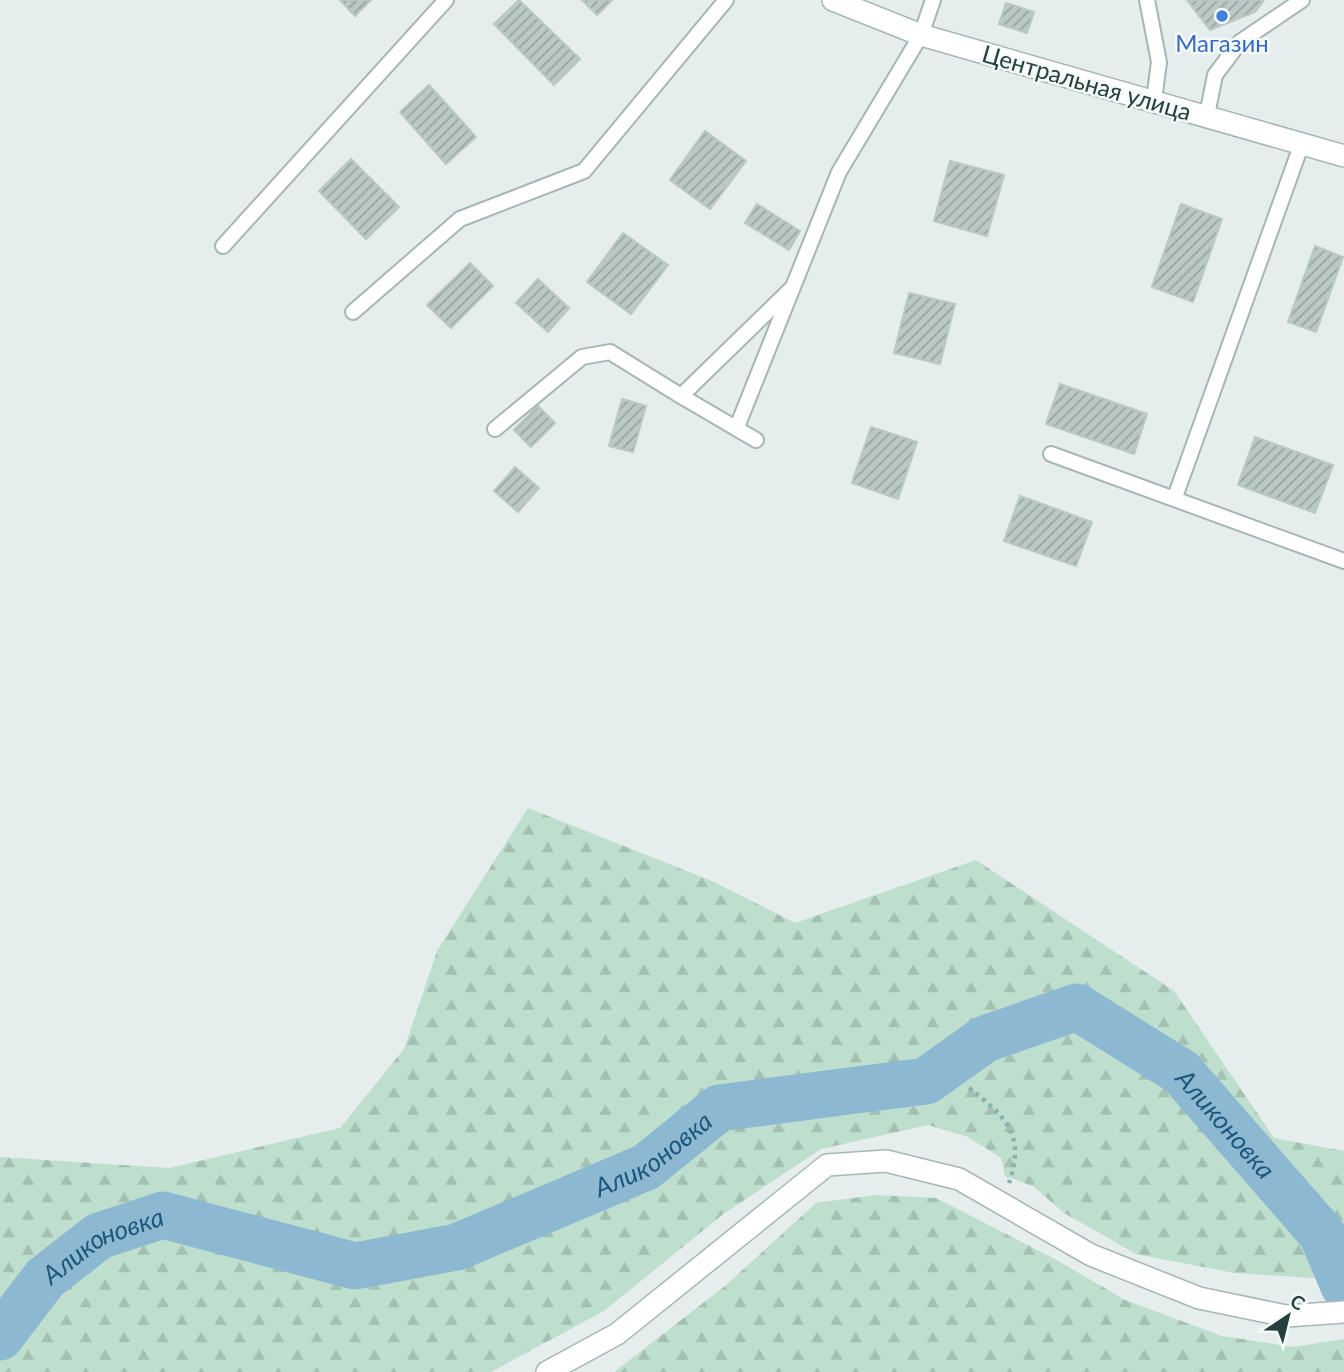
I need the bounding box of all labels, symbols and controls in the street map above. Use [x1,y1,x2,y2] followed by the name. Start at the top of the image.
[1214,8,1230,24] marker: Магазин
[1175,28,1269,57] place label: Магазин
[979,38,1195,126] street label: Центральная улица
[1169,1061,1282,1185] water label: Аликоновка
[588,1104,718,1204] water label: Аликоновка
[35,1200,168,1291] water label: Аликоновка
[1253,1281,1323,1351] north arrow
[1286,1289,1310,1315] text: С

